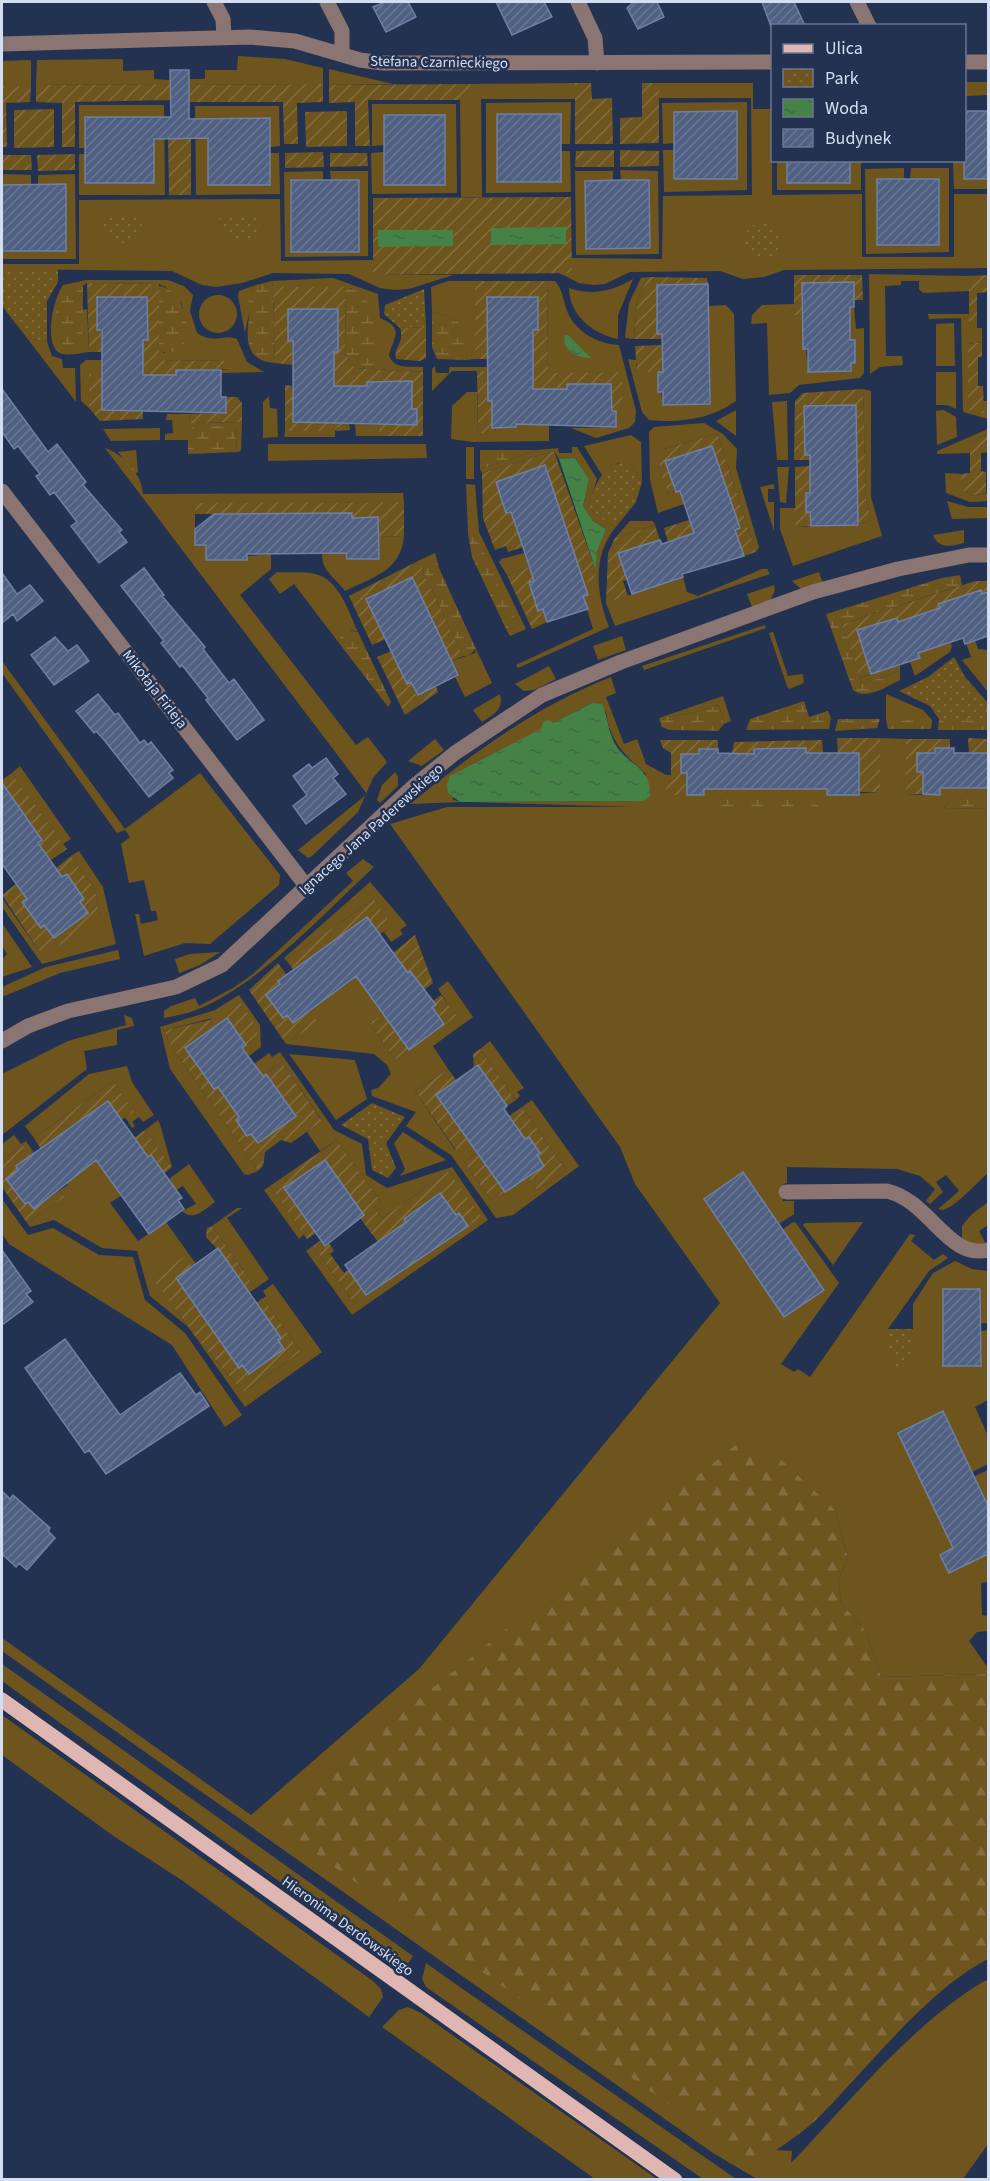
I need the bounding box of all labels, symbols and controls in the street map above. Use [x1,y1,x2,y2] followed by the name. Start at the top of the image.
[771,24,966,162] legend
[825,36,863,61] text: Ulica
[370,51,508,74] street label: Stefana Czarnieckiego
[825,66,859,91] text: Park
[825,96,868,121] text: Woda
[825,126,892,151] text: Budynek
[117,645,192,733] street label: Mikołaja Firleja
[295,759,448,900] street label: Ignacego Jana Paderewskiego
[278,1871,418,1981] street label: Hieronima Derdowskiego

